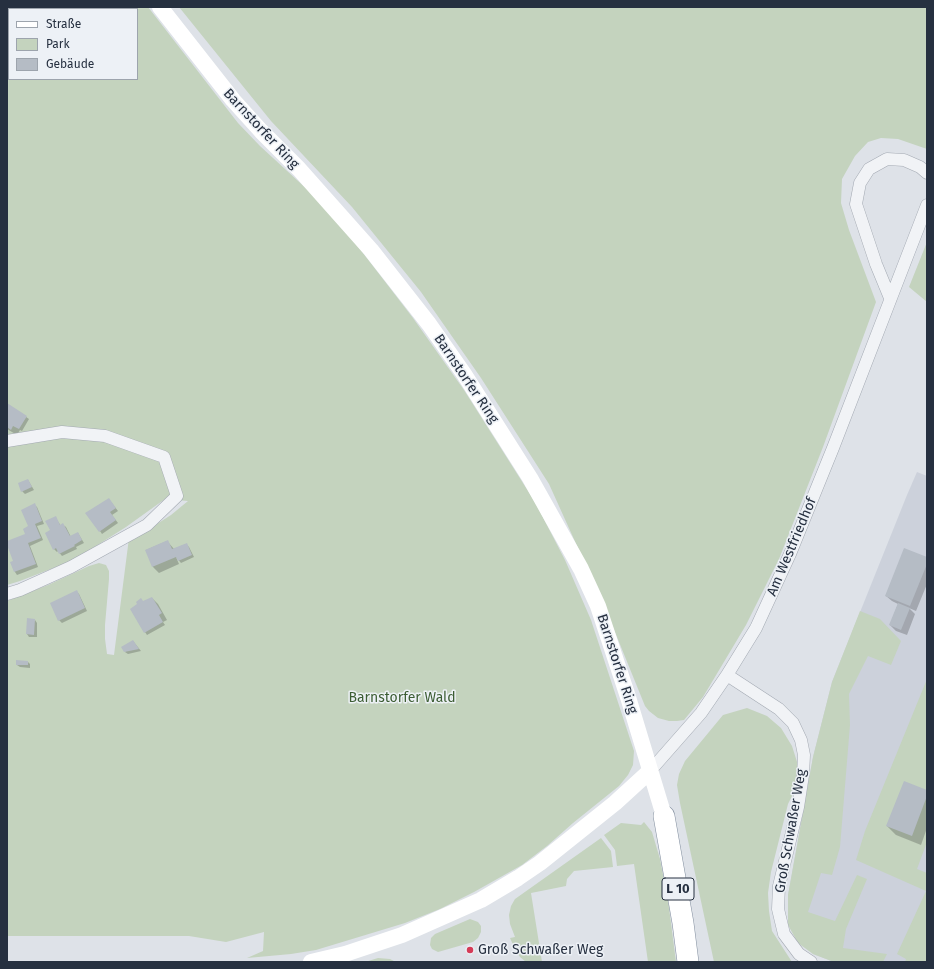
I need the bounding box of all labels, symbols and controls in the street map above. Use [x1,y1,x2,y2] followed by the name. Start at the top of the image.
[8,8,138,80] legend
[46,17,81,31] text: Straße
[46,37,70,51] text: Park
[46,57,94,71] text: Gebäude
[219,85,303,173] street label: Barnstorfer Ring
[430,331,502,427] street label: Barnstorfer Ring
[764,495,820,599] street label: Am Westfriedhof
[593,612,641,716] street label: Barnstorfer Ring
[348,690,456,706] park label: Barnstorfer Wald
[772,768,810,894] street label: Groß Schwaßer Weg
[662,878,694,900] road number: L 10
[478,942,603,958] place label: Groß Schwaßer Weg
[465,945,475,955] marker: Groß Schwaßer Weg

